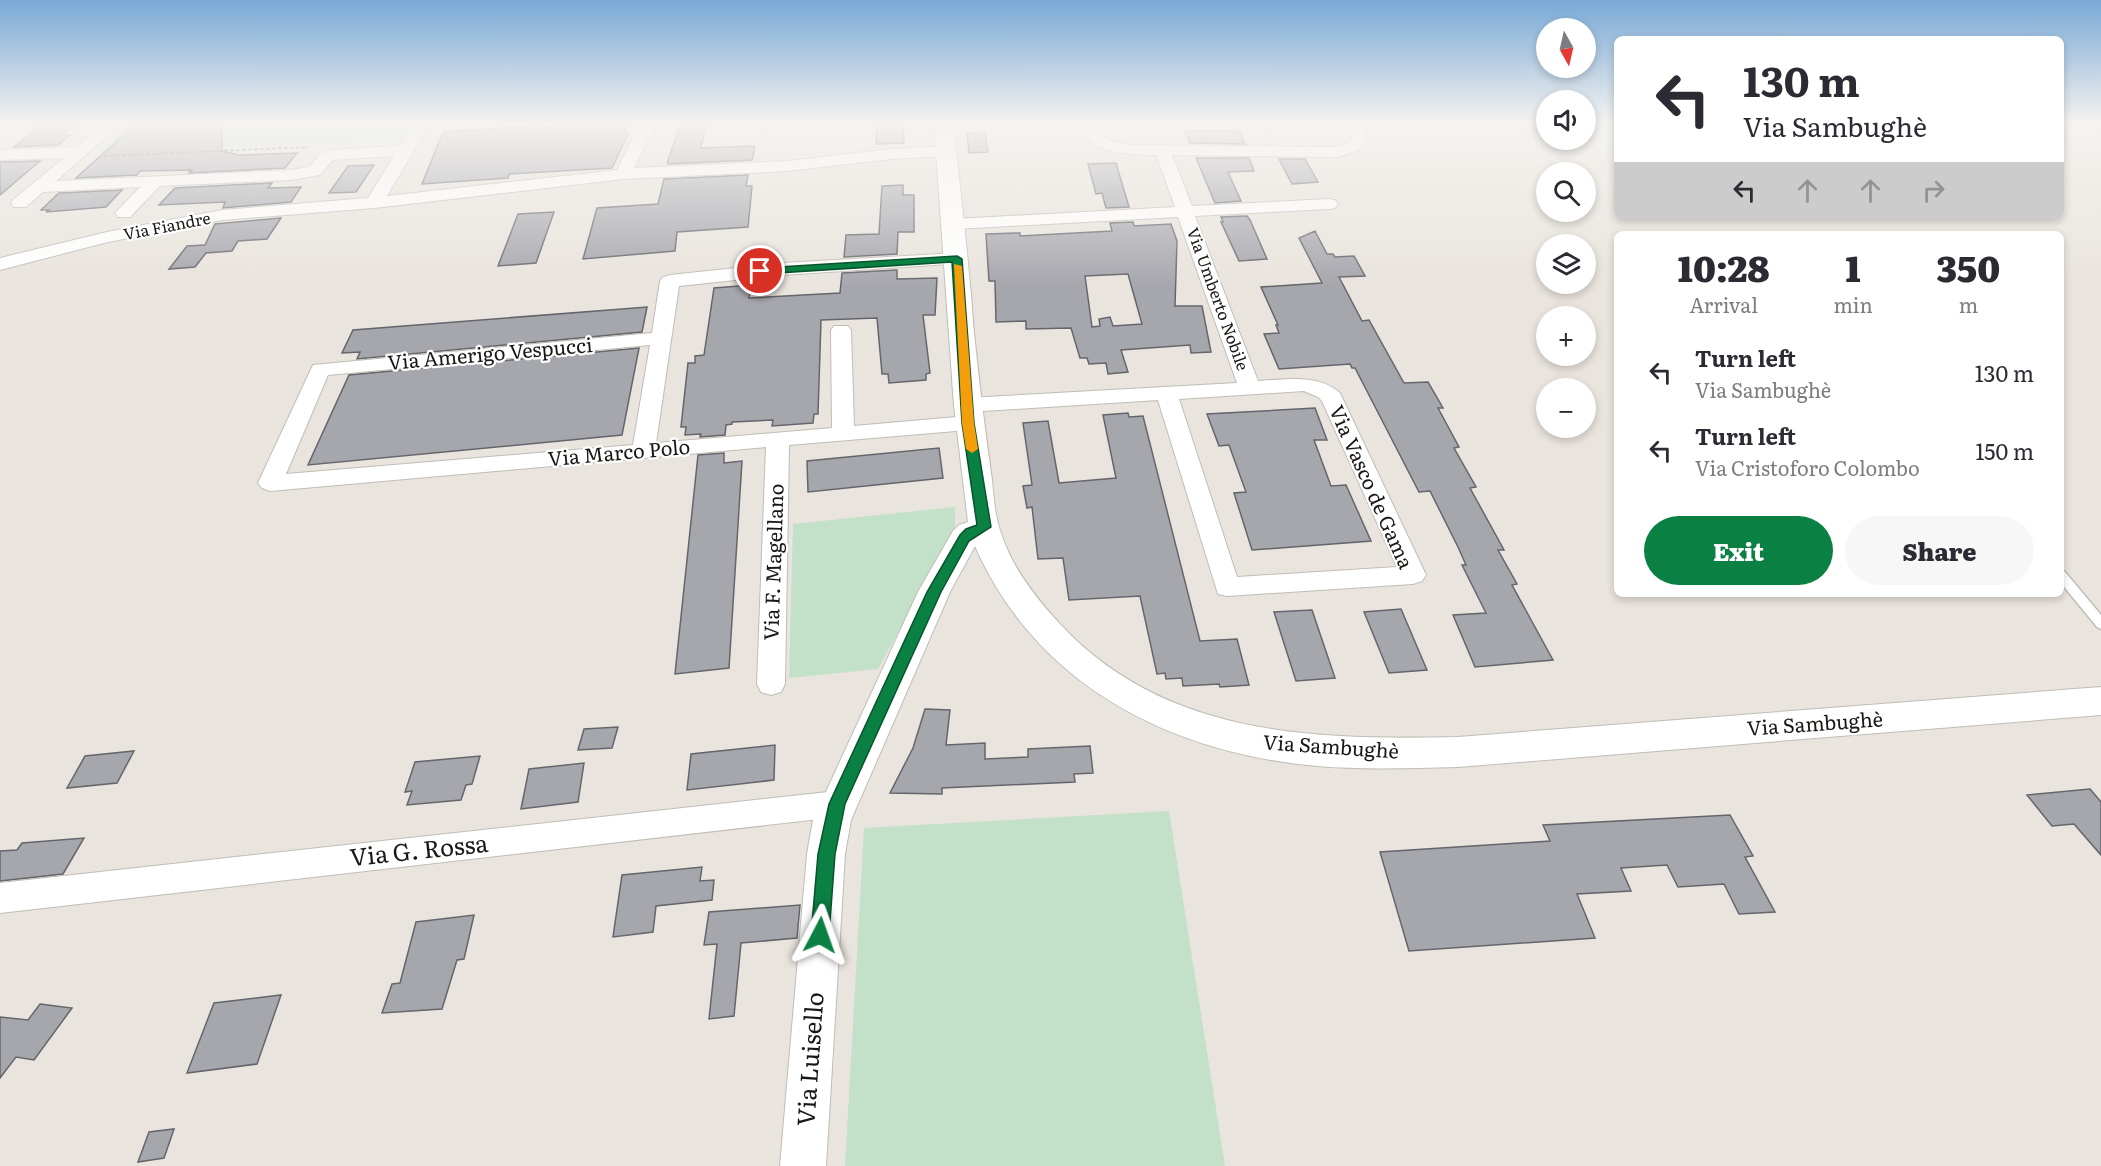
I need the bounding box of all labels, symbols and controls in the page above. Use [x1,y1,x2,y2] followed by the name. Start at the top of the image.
[1536,18,1596,78] north arrow
[1536,18,1596,438] map controls
[1743,48,1860,110] text: 130 m
[1644,60,1722,138] icon: left
[1536,90,1596,150] button: sound
[1743,105,1927,145] text: Via Sambughè
[1536,162,1596,222] button: search
[1728,174,1761,207] icon: left
[1791,174,1824,207] icon: ahead
[1854,174,1887,207] icon: ahead
[1917,174,1950,207] icon: right
[121,205,212,245] street label: Via Fiandre
[1182,224,1256,374] street label: Via Umberto Nobile
[1536,234,1596,294] button: layers
[1678,240,1770,293] text: 10:28
[1846,240,1861,293] text: 1
[1937,240,2000,293] text: 350
[734,245,785,296] pin
[743,254,776,287] icon: arrive
[1690,289,1758,319] text: Arrival
[1833,289,1873,319] text: min
[1959,289,1978,319] text: m
[1536,306,1596,366] button: +
[386,328,594,376] street label: Via Amerigo Vespucci
[1695,341,1796,374] text: Turn left
[1644,356,1677,389] icon: left
[1975,356,2034,389] text: 130 m
[1695,374,1831,404] text: Via Sambughè
[1536,378,1596,438] button: −
[1323,399,1423,573] street label: Via Vasco de Gama
[1695,419,1796,452] text: Turn left
[546,430,691,472] street label: Via Marco Polo
[1644,434,1677,467] icon: left
[1975,434,2034,467] text: 150 m
[1695,452,1920,482] text: Via Cristoforo Colombo
[754,483,790,641] street label: Via F. Magellano
[1644,516,1833,585] button: Exit
[1845,516,2034,585] button: Share
[1746,702,1884,742] street label: Via Sambughè
[1262,725,1400,765] street label: Via Sambughè
[348,824,490,873] street label: Via G. Rossa
[788,903,852,967] position arrow
[786,991,831,1127] street label: Via Luisello

